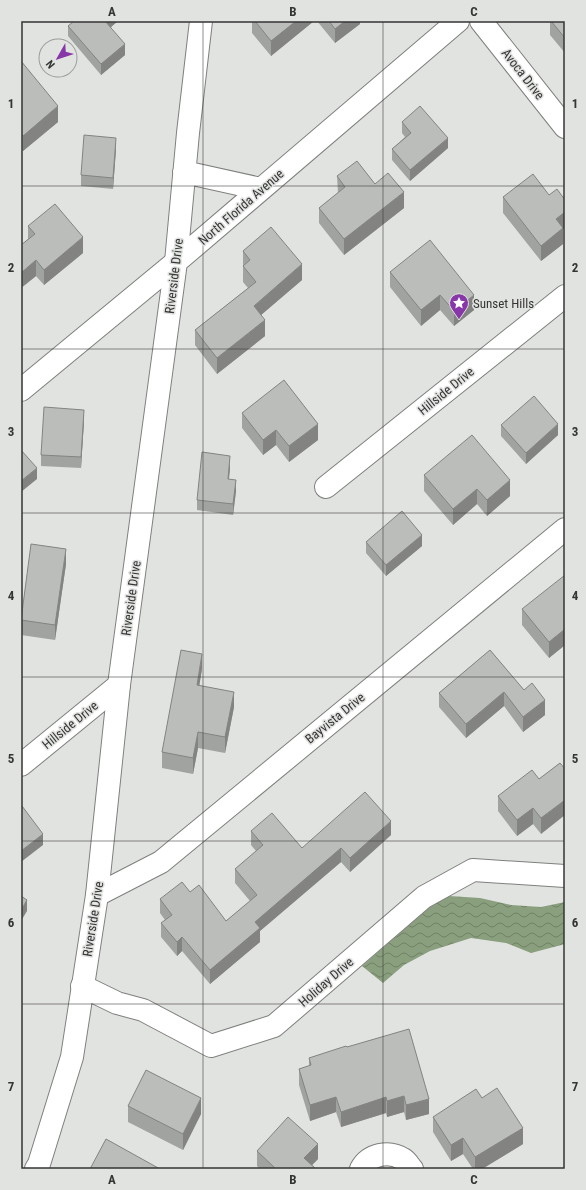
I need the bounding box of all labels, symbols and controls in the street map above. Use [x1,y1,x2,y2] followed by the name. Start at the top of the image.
[108,4,116,19] text: A
[289,4,297,19] text: B
[470,4,478,19] text: C
[38,38,78,78] north arrow
[499,46,547,102] street label: Avoca Drive
[43,57,58,71] text: N
[8,96,14,111] text: 1
[572,96,578,111] text: 1
[195,166,287,248] street label: North Florida Avenue
[162,237,186,315] street label: Riverside Drive
[8,260,15,275] text: 2
[572,260,579,275] text: 2
[448,292,470,320] place icon: Sunset Hills
[473,296,534,311] place label: Sunset Hills
[415,364,477,418] street label: Hillside Drive
[8,424,14,439] text: 3
[572,424,578,439] text: 3
[118,559,144,637] street label: Riverside Drive
[8,588,15,603] text: 4
[572,588,579,603] text: 4
[302,689,368,747] street label: Bayvista Drive
[39,698,101,752] street label: Hillside Drive
[8,751,15,766] text: 5
[572,751,579,766] text: 5
[80,880,106,958] street label: Riverside Drive
[8,915,15,930] text: 6
[572,915,579,930] text: 6
[296,954,356,1010] street label: Holiday Drive
[8,1079,15,1094] text: 7
[572,1079,579,1094] text: 7
[108,1172,116,1187] text: A
[289,1172,297,1187] text: B
[470,1172,478,1187] text: C

